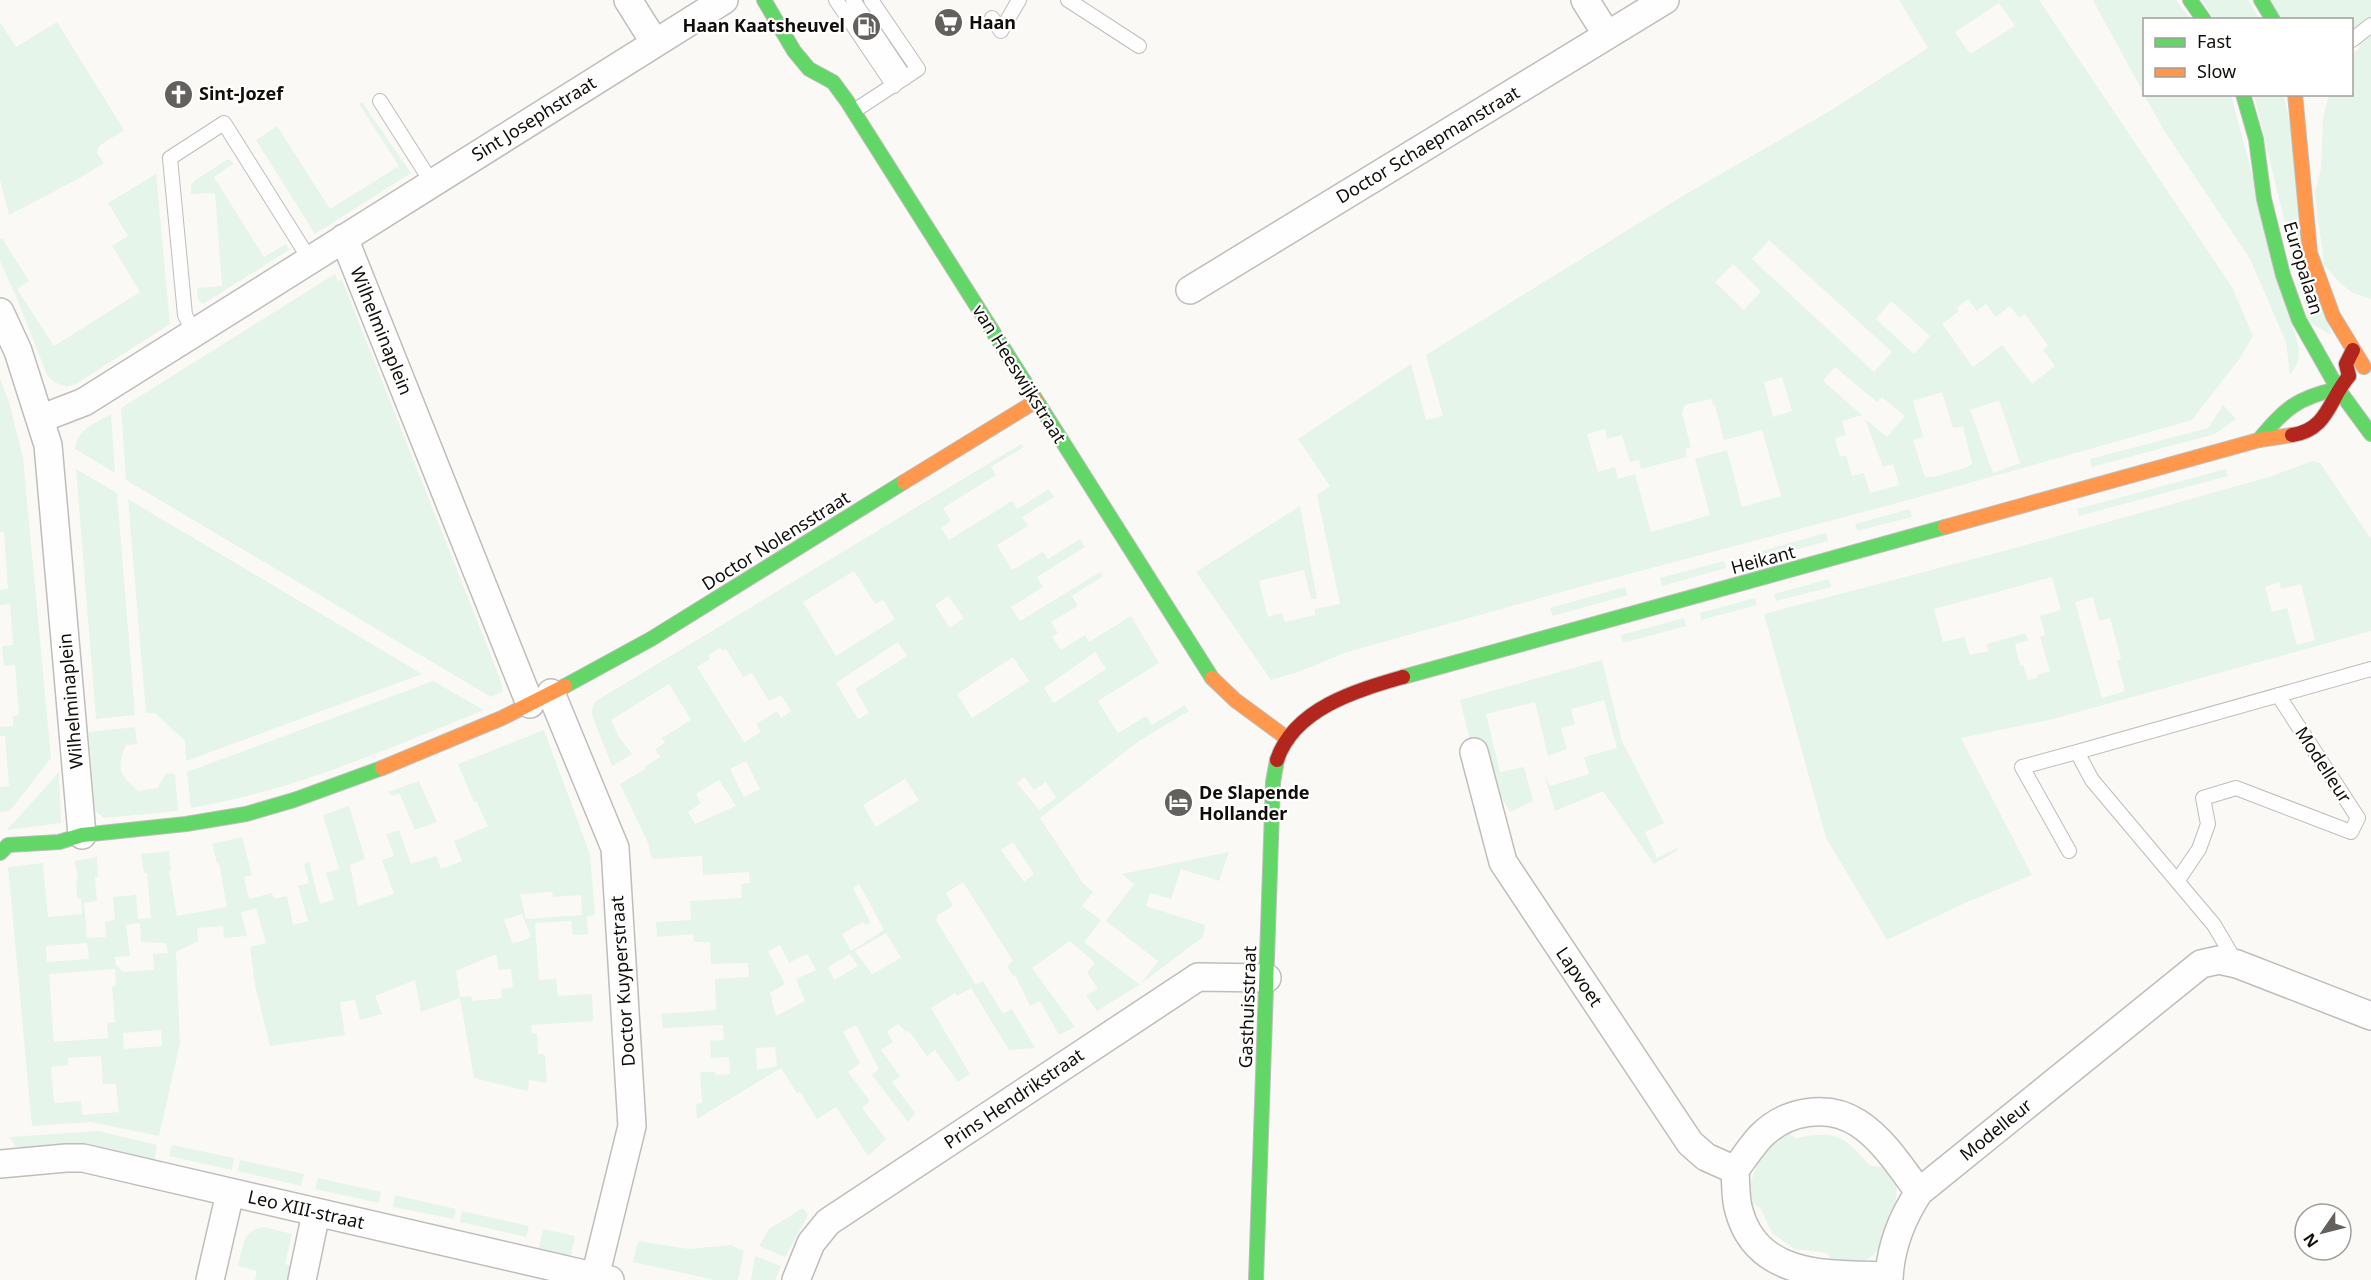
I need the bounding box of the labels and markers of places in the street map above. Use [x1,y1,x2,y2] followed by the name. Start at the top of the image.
[932,7,964,39] supermarket icon: Haan
[850,10,882,42] fuel station icon: Haan Kaatsheuvel
[969,10,1016,34] place label: Haan
[682,13,845,37] place label: Haan Kaatsheuvel
[162,78,194,110] church icon: Sint-Jozef
[199,81,284,105] place label: Sint-Jozef
[1199,780,1310,825] place label: De Slapende Hollander
[1162,787,1194,819] hotel icon: De Slapende Hollander

